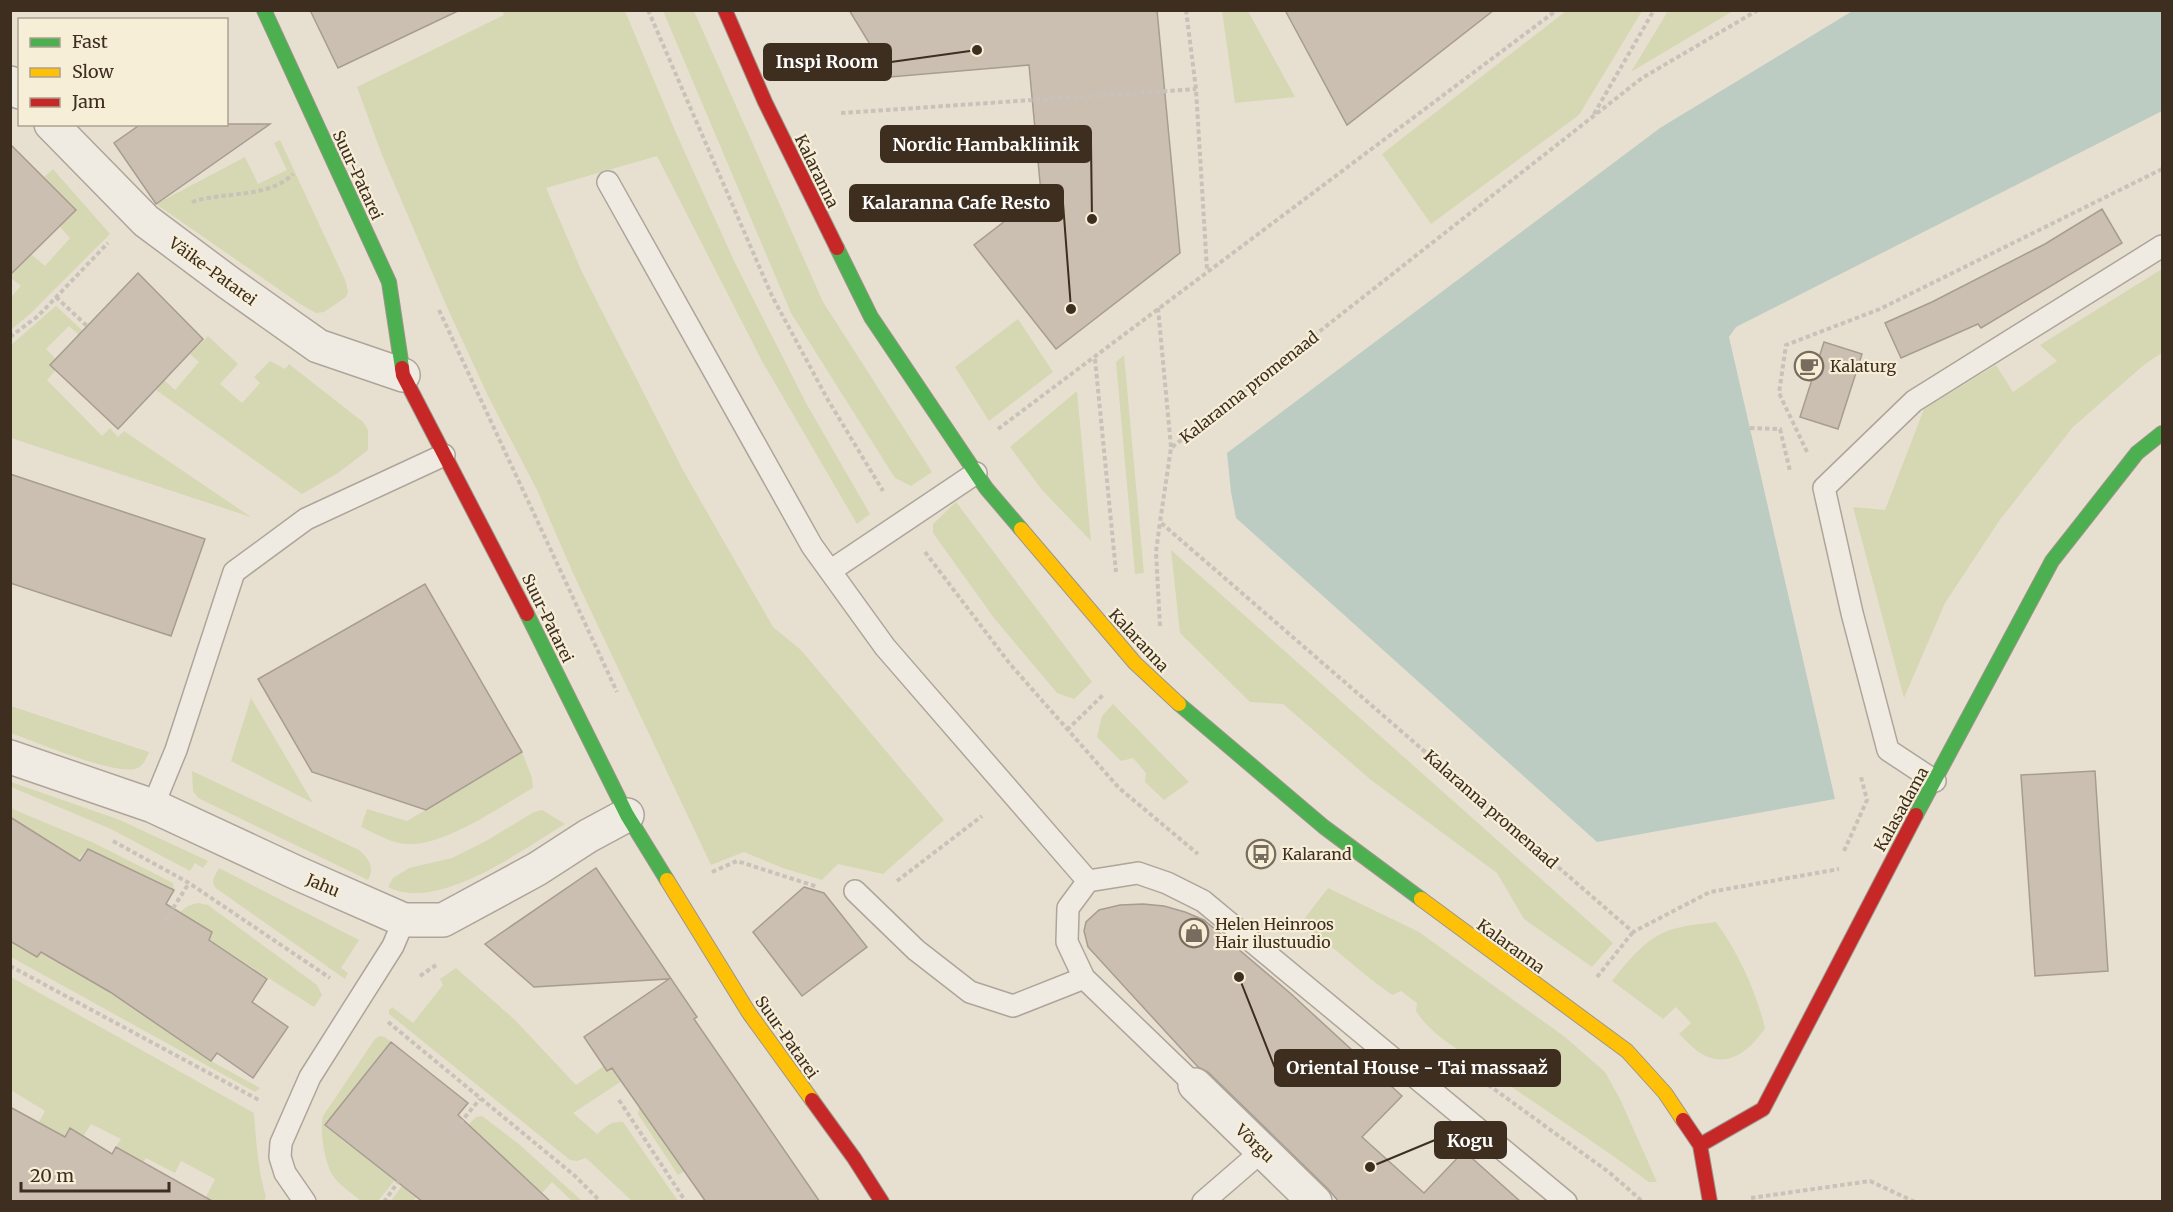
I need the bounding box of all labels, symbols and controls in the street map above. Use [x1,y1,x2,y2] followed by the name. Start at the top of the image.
[18,18,228,126] legend
[72,30,108,53] text: Fast
[764,44,891,80] callout: Inspi Room
[776,50,878,73] text: Inspi Room
[72,60,115,83] text: Slow
[71,90,106,113] text: Jam
[881,126,1091,162] callout: Nordic Hambakliinik
[329,127,387,223] street label: Suur-Patarei
[791,131,844,211] street label: Kalaranna
[893,133,1080,156] text: Nordic Hambakliinik
[850,185,1063,221] callout: Kalaranna Cafe Resto
[862,191,1051,214] text: Kalaranna Cafe Resto
[164,232,261,310] street label: Väike-Patarei
[1176,326,1323,447] street label: Kalaranna promenaad
[1793,350,1825,382] cafe icon: Kalaturg
[1830,356,1897,376] place label: Kalaturg
[518,570,578,666] street label: Suur-Patarei
[1105,604,1174,676] street label: Kalaranna
[1420,746,1562,873] street label: Kalaranna promenaad
[1870,763,1933,855] street label: Kalasadama
[1245,838,1277,870] bus stop icon: Kalarand
[1282,844,1352,864] place label: Kalarand
[302,869,343,901] street label: Jahu
[1215,914,1334,952] place label: Helen Heinroos Hair ilustuudio
[1473,915,1549,978] street label: Kalaranna
[1178,917,1210,949] shop icon: Helen Heinroos Hair ilustuudio
[751,992,823,1082] street label: Suur-Patarei
[1275,1050,1560,1086] callout: Oriental House - Tai massaaž
[1286,1056,1548,1079] text: Oriental House - Tai massaaž
[1231,1119,1279,1166] street label: Võrgu
[1435,1122,1506,1158] callout: Kogu
[1447,1129,1493,1152] text: Kogu
[21,1155,170,1193] scale bar
[30,1164,74,1187] text: 20 m

